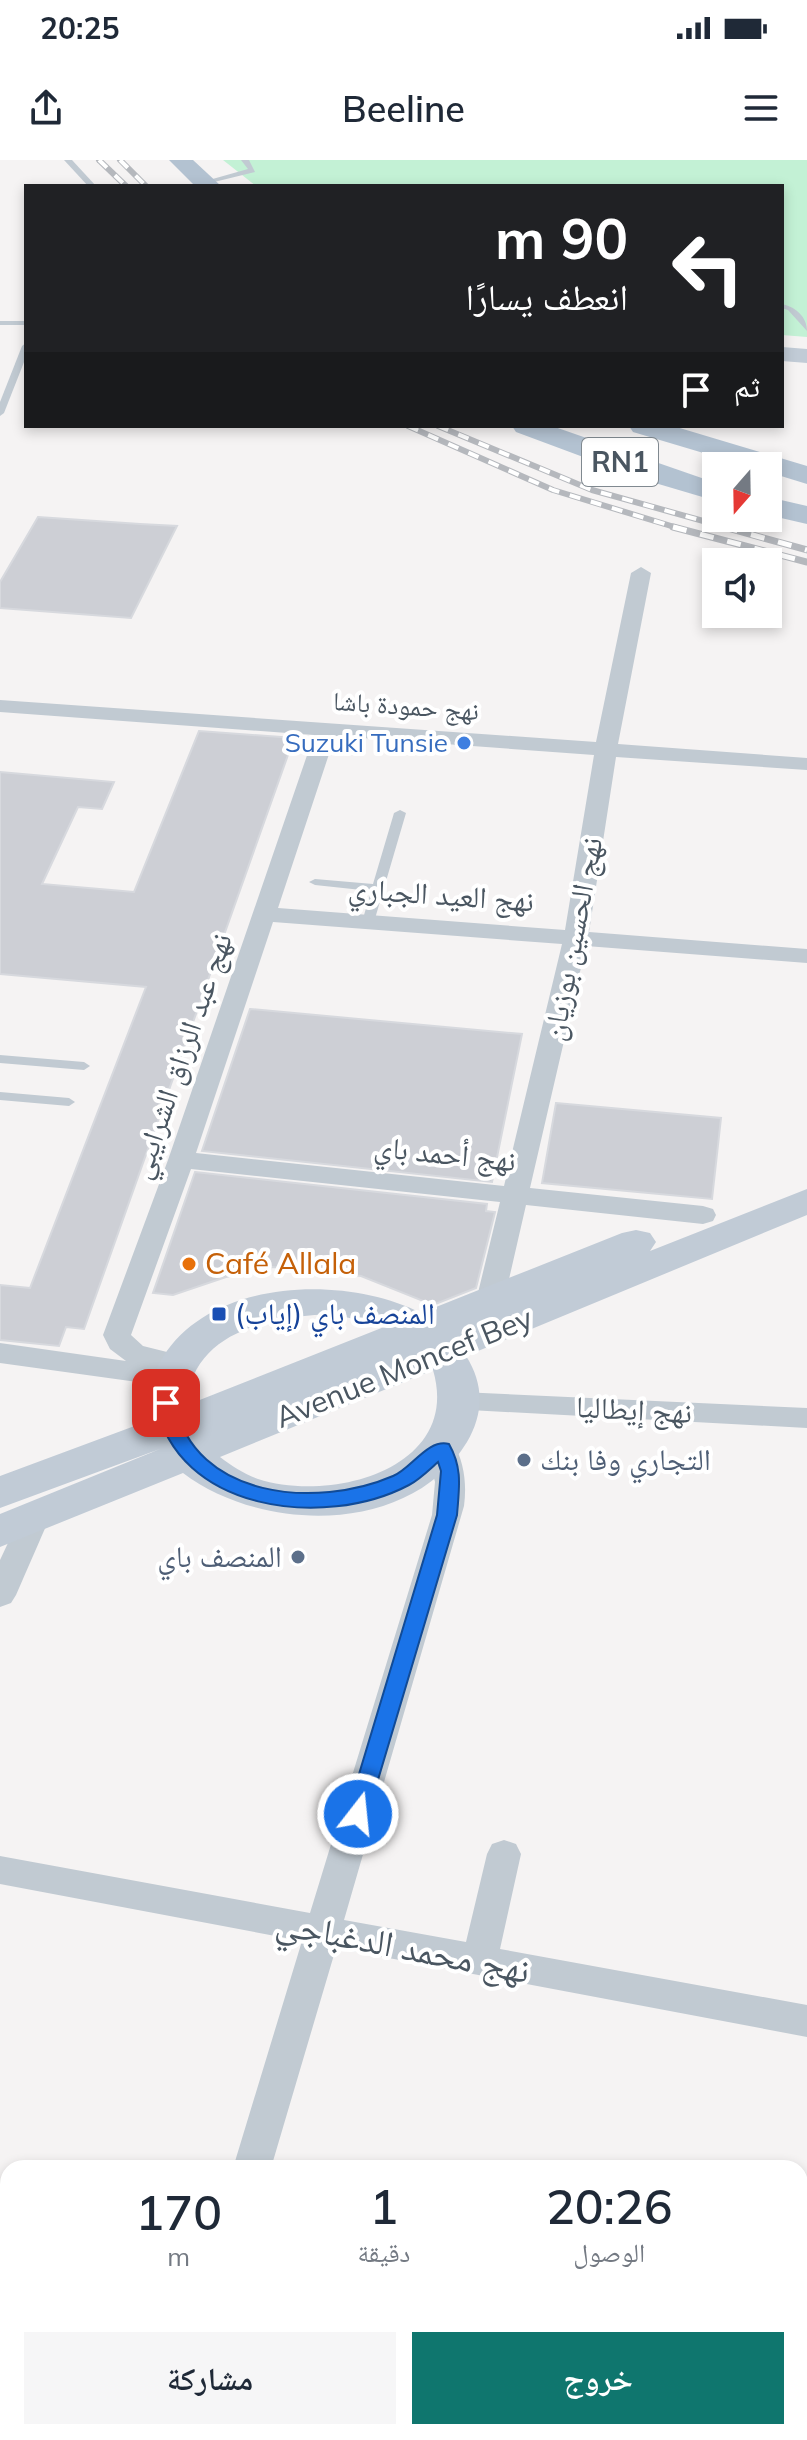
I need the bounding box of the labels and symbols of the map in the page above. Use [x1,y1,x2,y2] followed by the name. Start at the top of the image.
[582,438,658,486] road number: RN1
[702,452,782,532] north arrow
[332,684,480,728] street label: نهج حمودة باشا
[285,726,448,759] place label: Suzuki Tunsie
[455,734,473,752] marker: Suzuki Tunsie
[534,834,611,1044] street label: نهج الحسين بوزيان
[346,869,535,925] street label: نهج العيد الجباري
[120,928,245,1185] street label: نهج عبد الرزاق الشرايبي
[372,1127,518,1185] street label: نهج أحمد باي
[205,1244,356,1282] place label: Café Allala
[180,1255,198,1273] marker: Café Allala
[235,1294,435,1338] place label: المنصف باي (إياب)
[269,1298,538,1436] street label: Avenue Moncef Bey
[210,1305,228,1323] marker: المنصف باي (إياب)
[132,1369,200,1437] pin
[575,1387,693,1432] street label: نهج إيطاليا
[540,1440,711,1484] place label: التجاري وفا بنك
[515,1451,533,1469] marker: التجاري وفا بنك
[157,1537,282,1581] place label: المنصف باي
[289,1548,307,1566] marker: المنصف باي
[316,1772,400,1856] position arrow
[271,1899,534,1999] street label: نهج محمد الدغباجي

